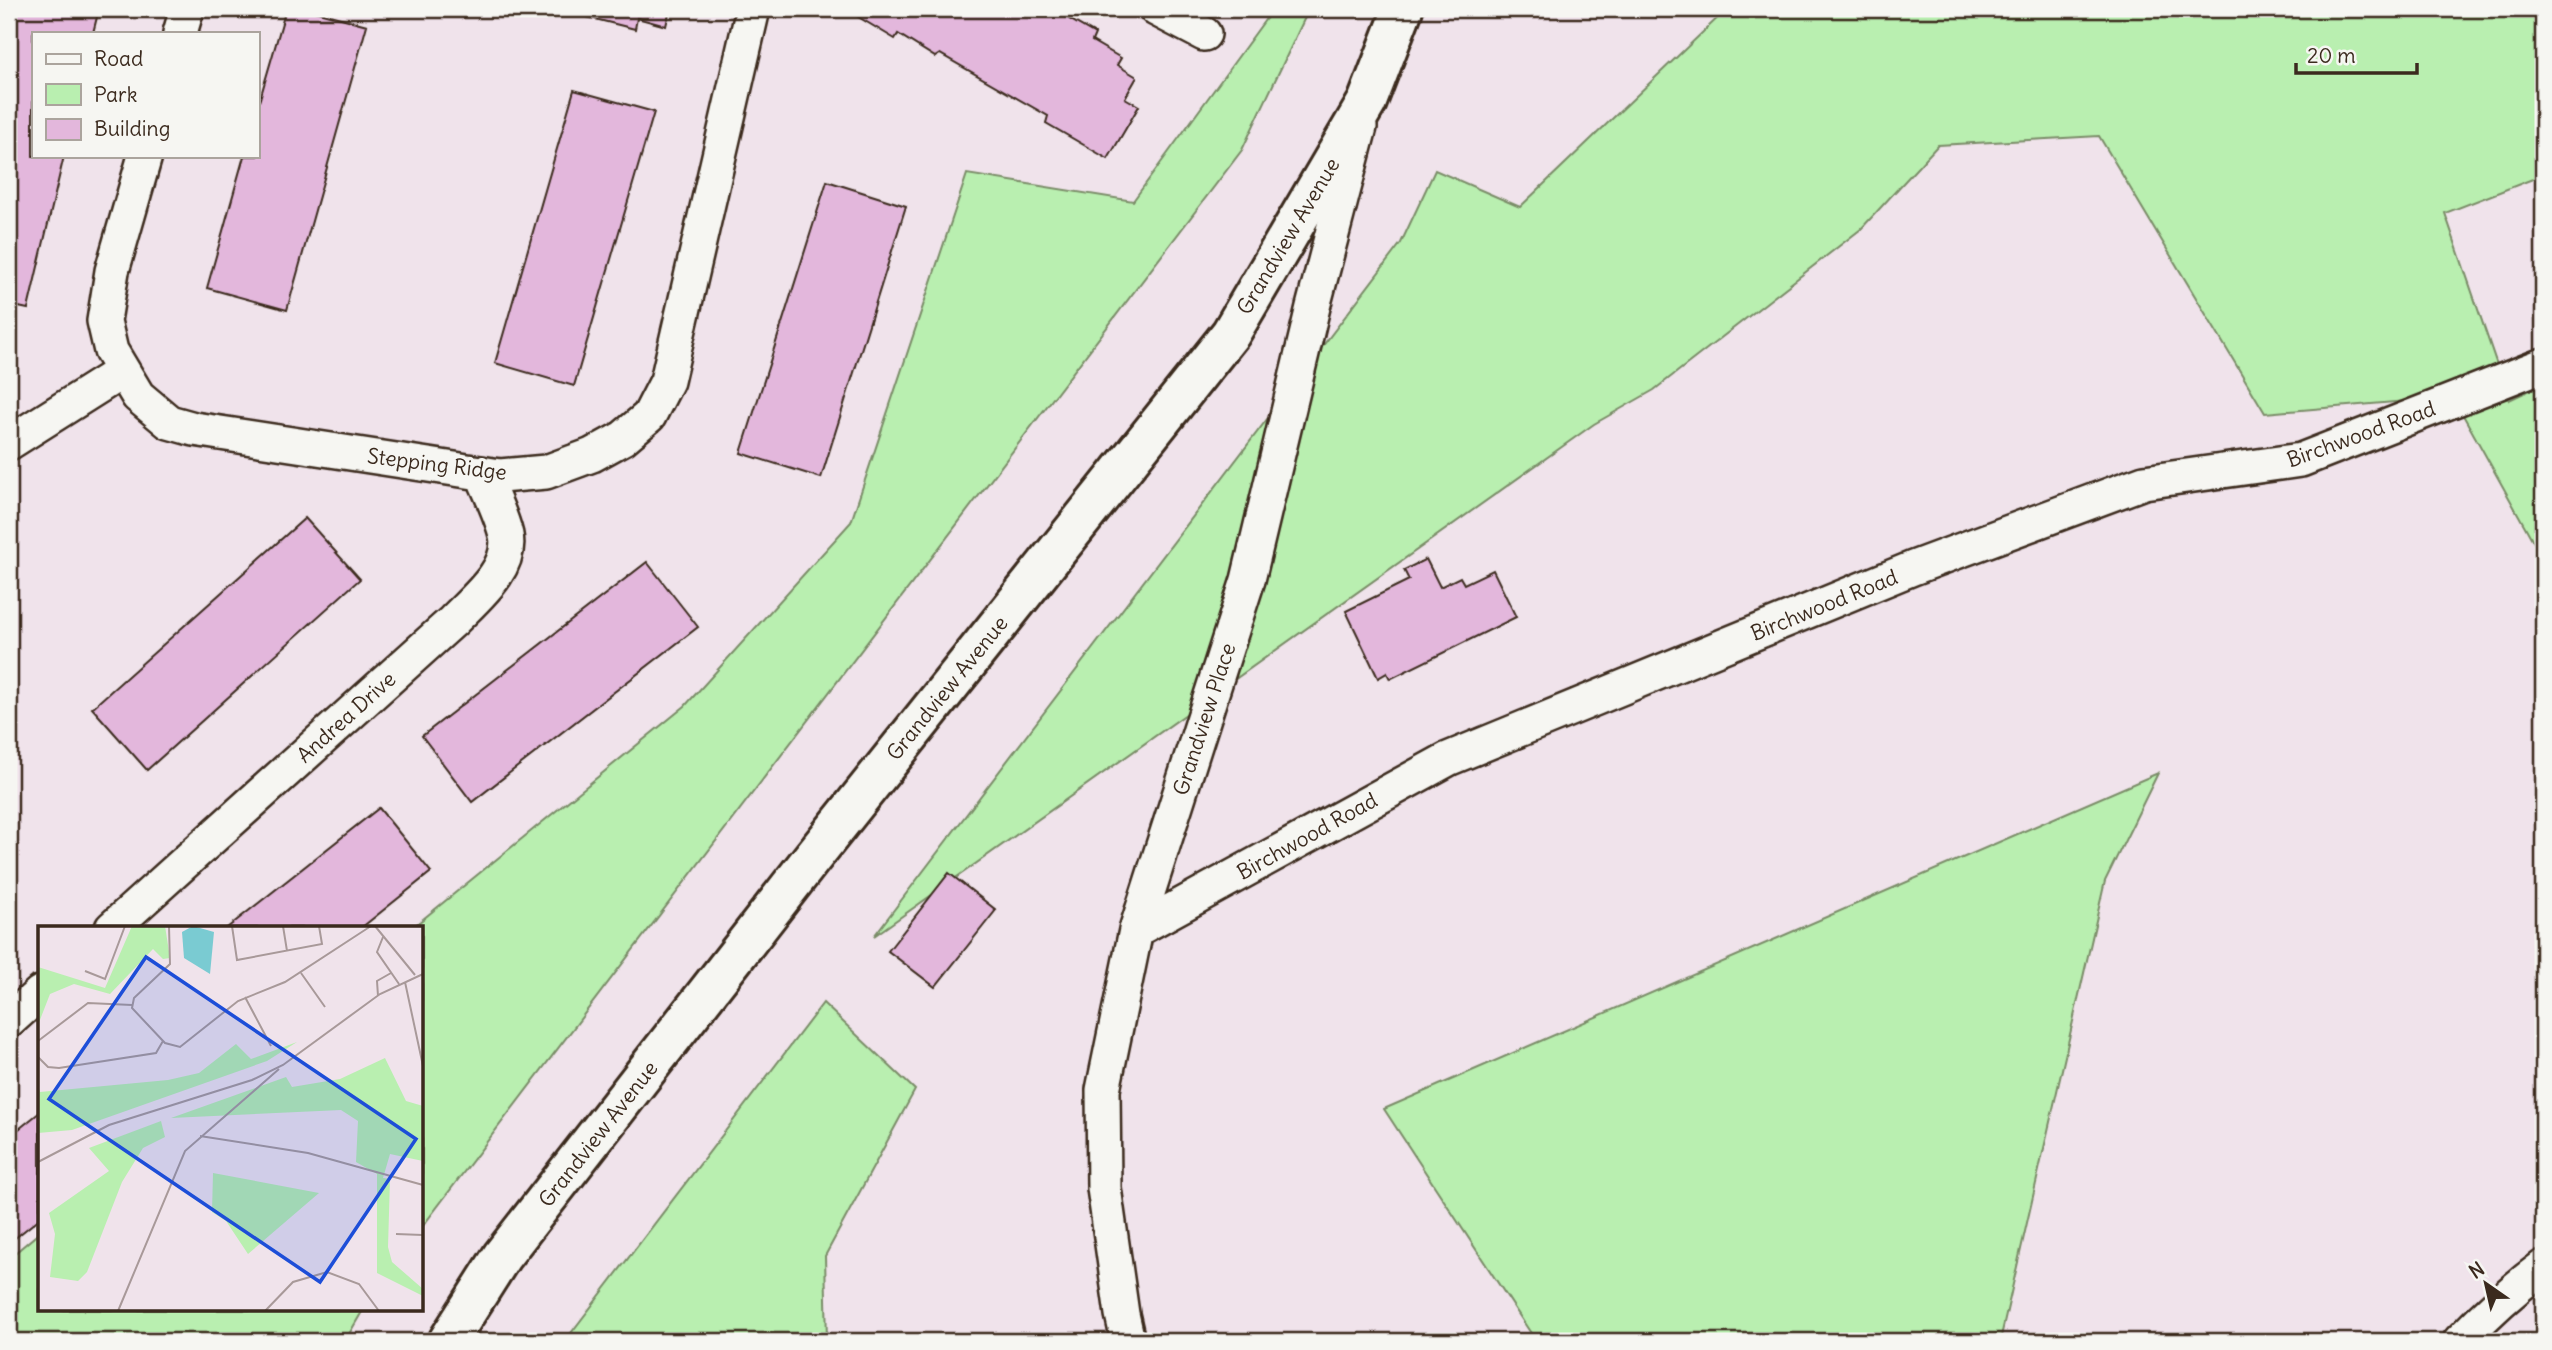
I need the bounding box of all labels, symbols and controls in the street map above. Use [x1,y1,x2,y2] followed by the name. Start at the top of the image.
[32,32,259,158] legend
[2296,32,2417,76] scale bar
[2307,42,2356,69] text: 20 m
[94,45,143,72] text: Road
[94,81,137,108] text: Park
[94,115,170,142] text: Building
[1231,153,1345,319] street label: Grandview Avenue
[2283,395,2439,473] street label: Birchwood Road
[366,442,508,486] street label: Stepping Ridge
[1747,563,1901,647] street label: Birchwood Road
[880,610,1014,766] street label: Grandview Avenue
[1167,639,1241,799] street label: Grandview Place
[291,666,401,768] street label: Andrea Drive
[1232,786,1382,886] street label: Birchwood Road
[38,926,424,1312] inset map
[533,1056,663,1212] street label: Grandview Avenue
[2450,1248,2520,1318] north arrow
[2464,1256,2489,1284] text: N

